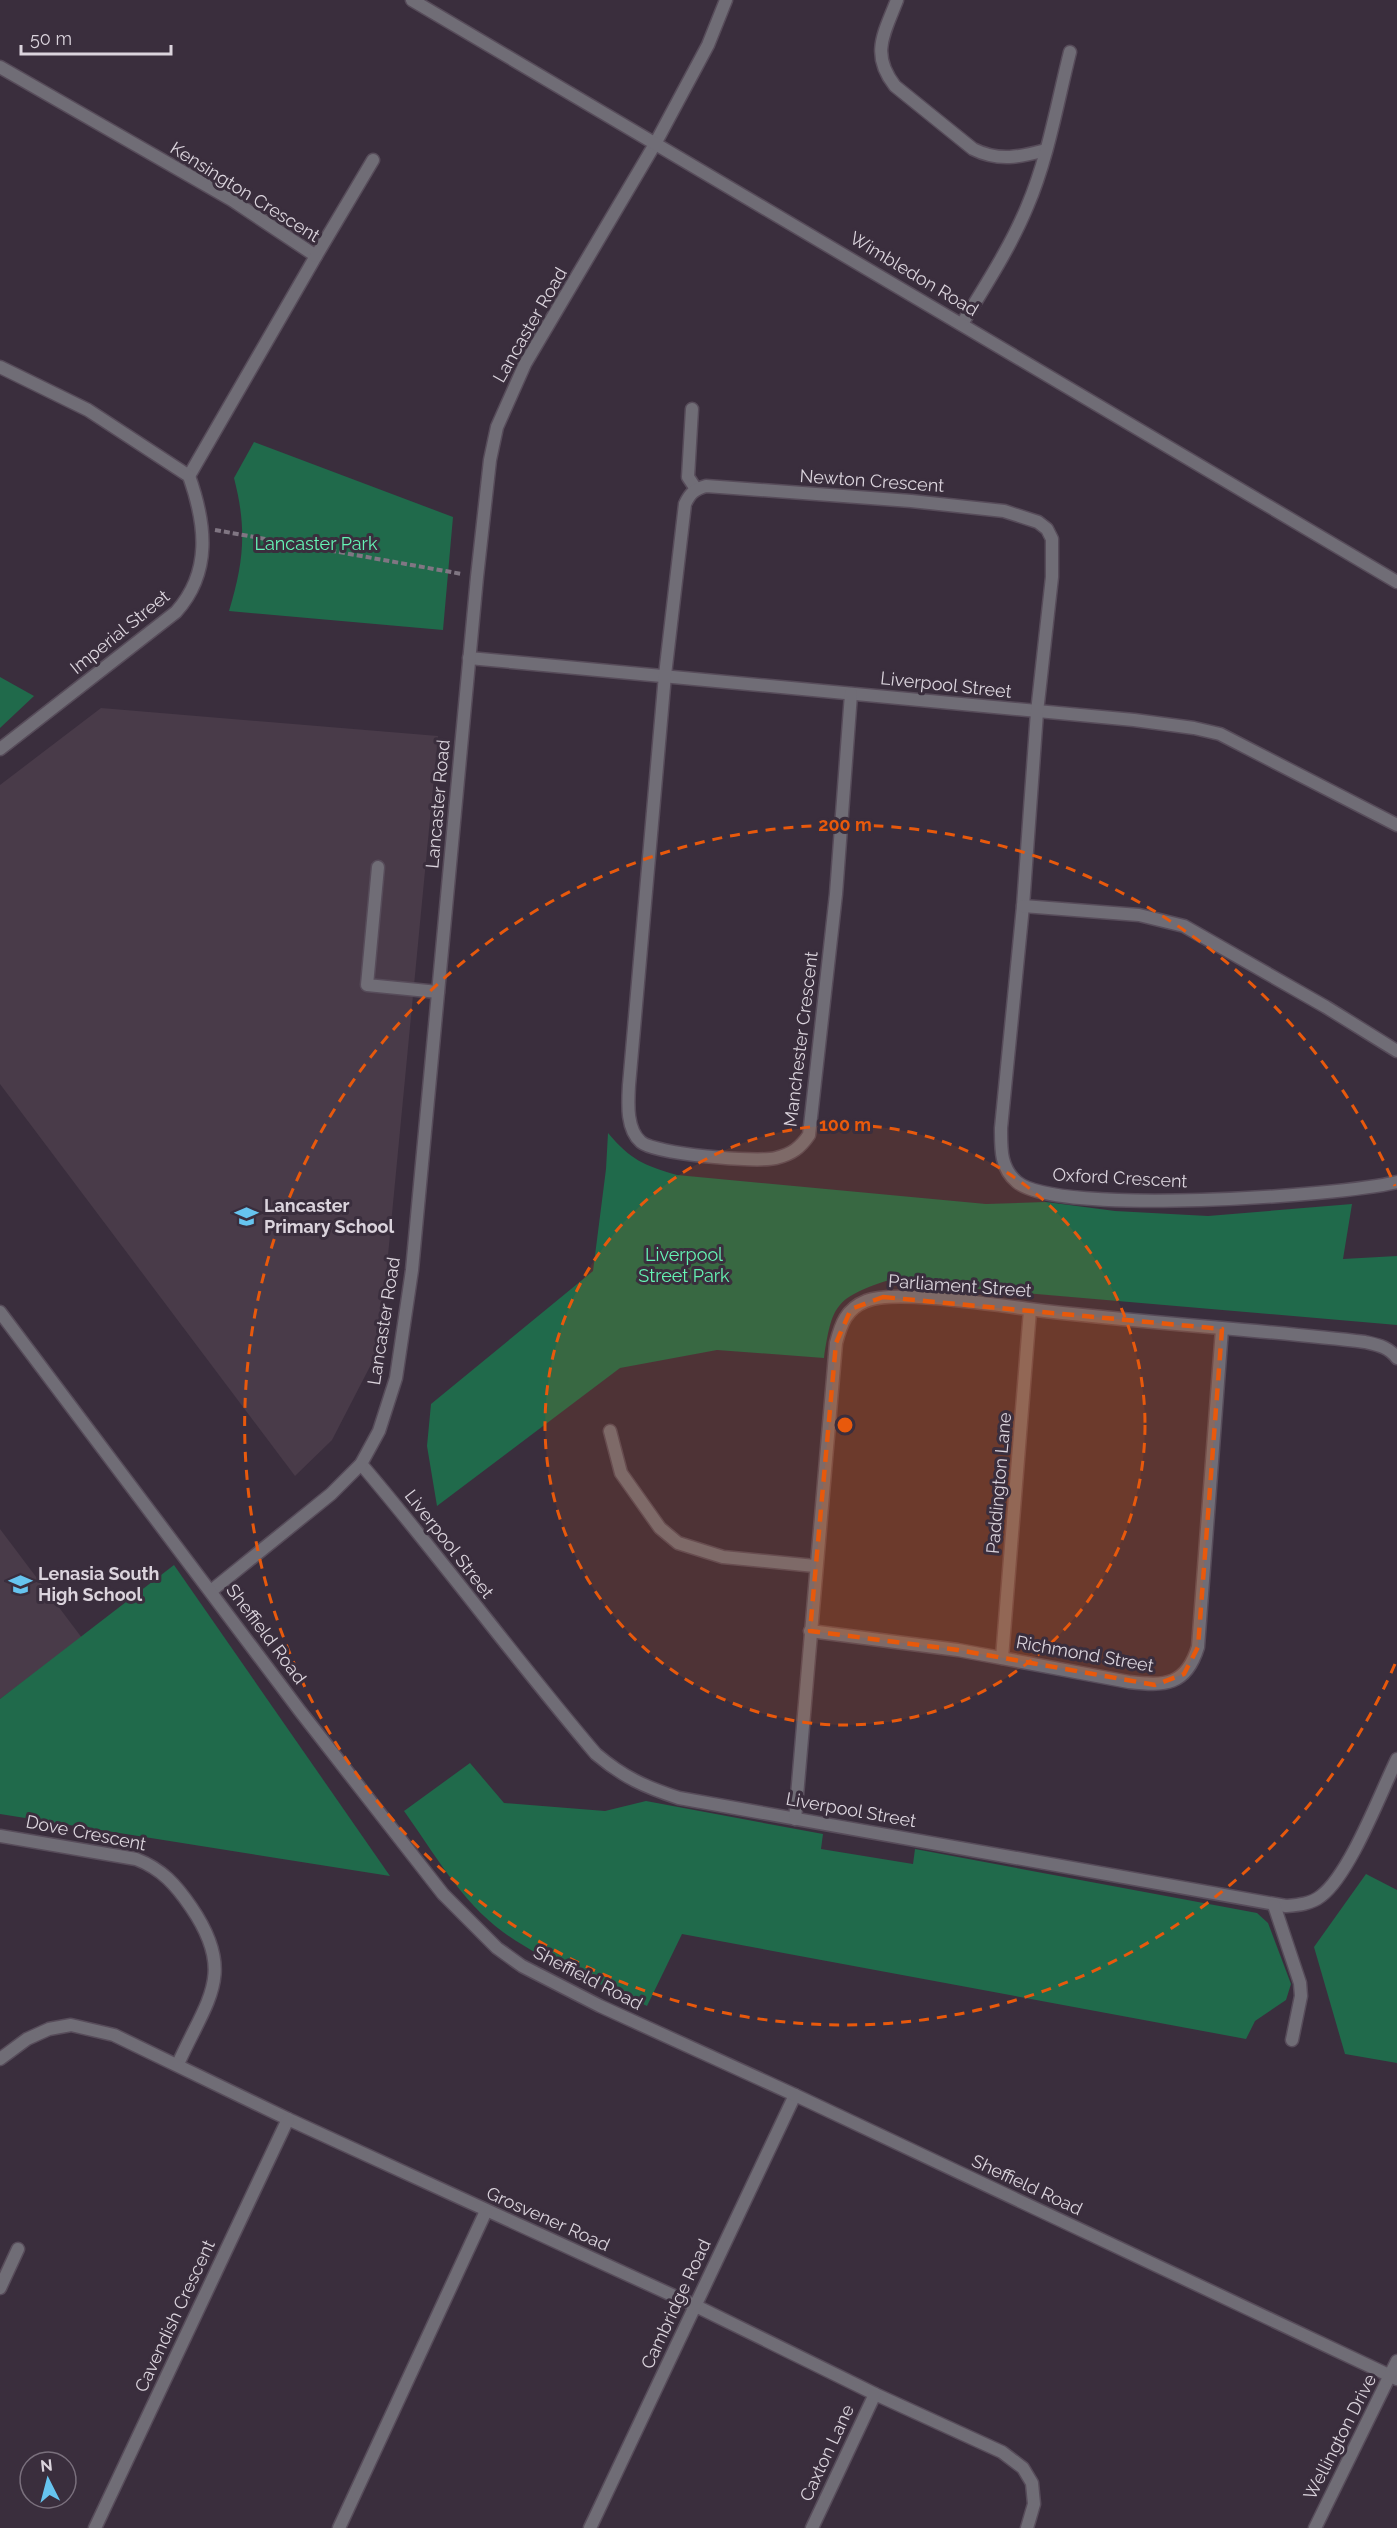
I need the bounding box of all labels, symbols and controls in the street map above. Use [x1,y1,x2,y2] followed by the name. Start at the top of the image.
[21,18,171,56] scale bar
[30,28,72,49] text: 50 m
[167,137,324,246] street label: Kensington Crescent
[846,227,982,320] street label: Wimbledon Road
[488,264,571,386] street label: Lancaster Road
[799,465,945,496] street label: Newton Crescent
[255,533,378,554] park label: Lancaster Park
[66,585,174,678] street label: Imperial Street
[879,667,1013,702] street label: Liverpool Street
[421,739,454,869] street label: Lancaster Road
[818,814,872,835] text: 200 m
[779,950,822,1128] street label: Manchester Crescent
[819,1114,871,1135] text: 100 m
[1052,1163,1188,1192] street label: Oxford Crescent
[264,1195,394,1237] place label: Lancaster Primary School
[233,1203,259,1229] school or university icon: Lancaster Primary School
[638,1244,730,1286] park label: Liverpool Street Park
[363,1255,404,1386] street label: Lancaster Road
[888,1270,1033,1301] street label: Parliament Street
[982,1411,1015,1555] street label: Paddington Lane
[835,1415,855,1435] centre of rings
[401,1485,498,1602] street label: Liverpool Street
[38,1563,159,1605] place label: Lenasia South High School
[7,1571,33,1597] school or university icon: Lenasia South High School
[222,1580,311,1688] street label: Sheffield Road
[1015,1631,1156,1676] street label: Richmond Street
[784,1788,918,1831] street label: Liverpool Street
[24,1811,148,1854] street label: Dove Crescent
[530,1941,646,2014] street label: Sheffield Road
[969,2150,1086,2219] street label: Sheffield Road
[483,2182,613,2255] street label: Grosvener Road
[130,2236,219,2395] street label: Cavendish Crescent
[636,2236,715,2372] street label: Cambridge Road
[1299,2370,1380,2503] street label: Wellington Drive
[795,2401,858,2504] street label: Caxton Lane
[18,2450,78,2510] north arrow
[39,2455,54,2476] text: N

